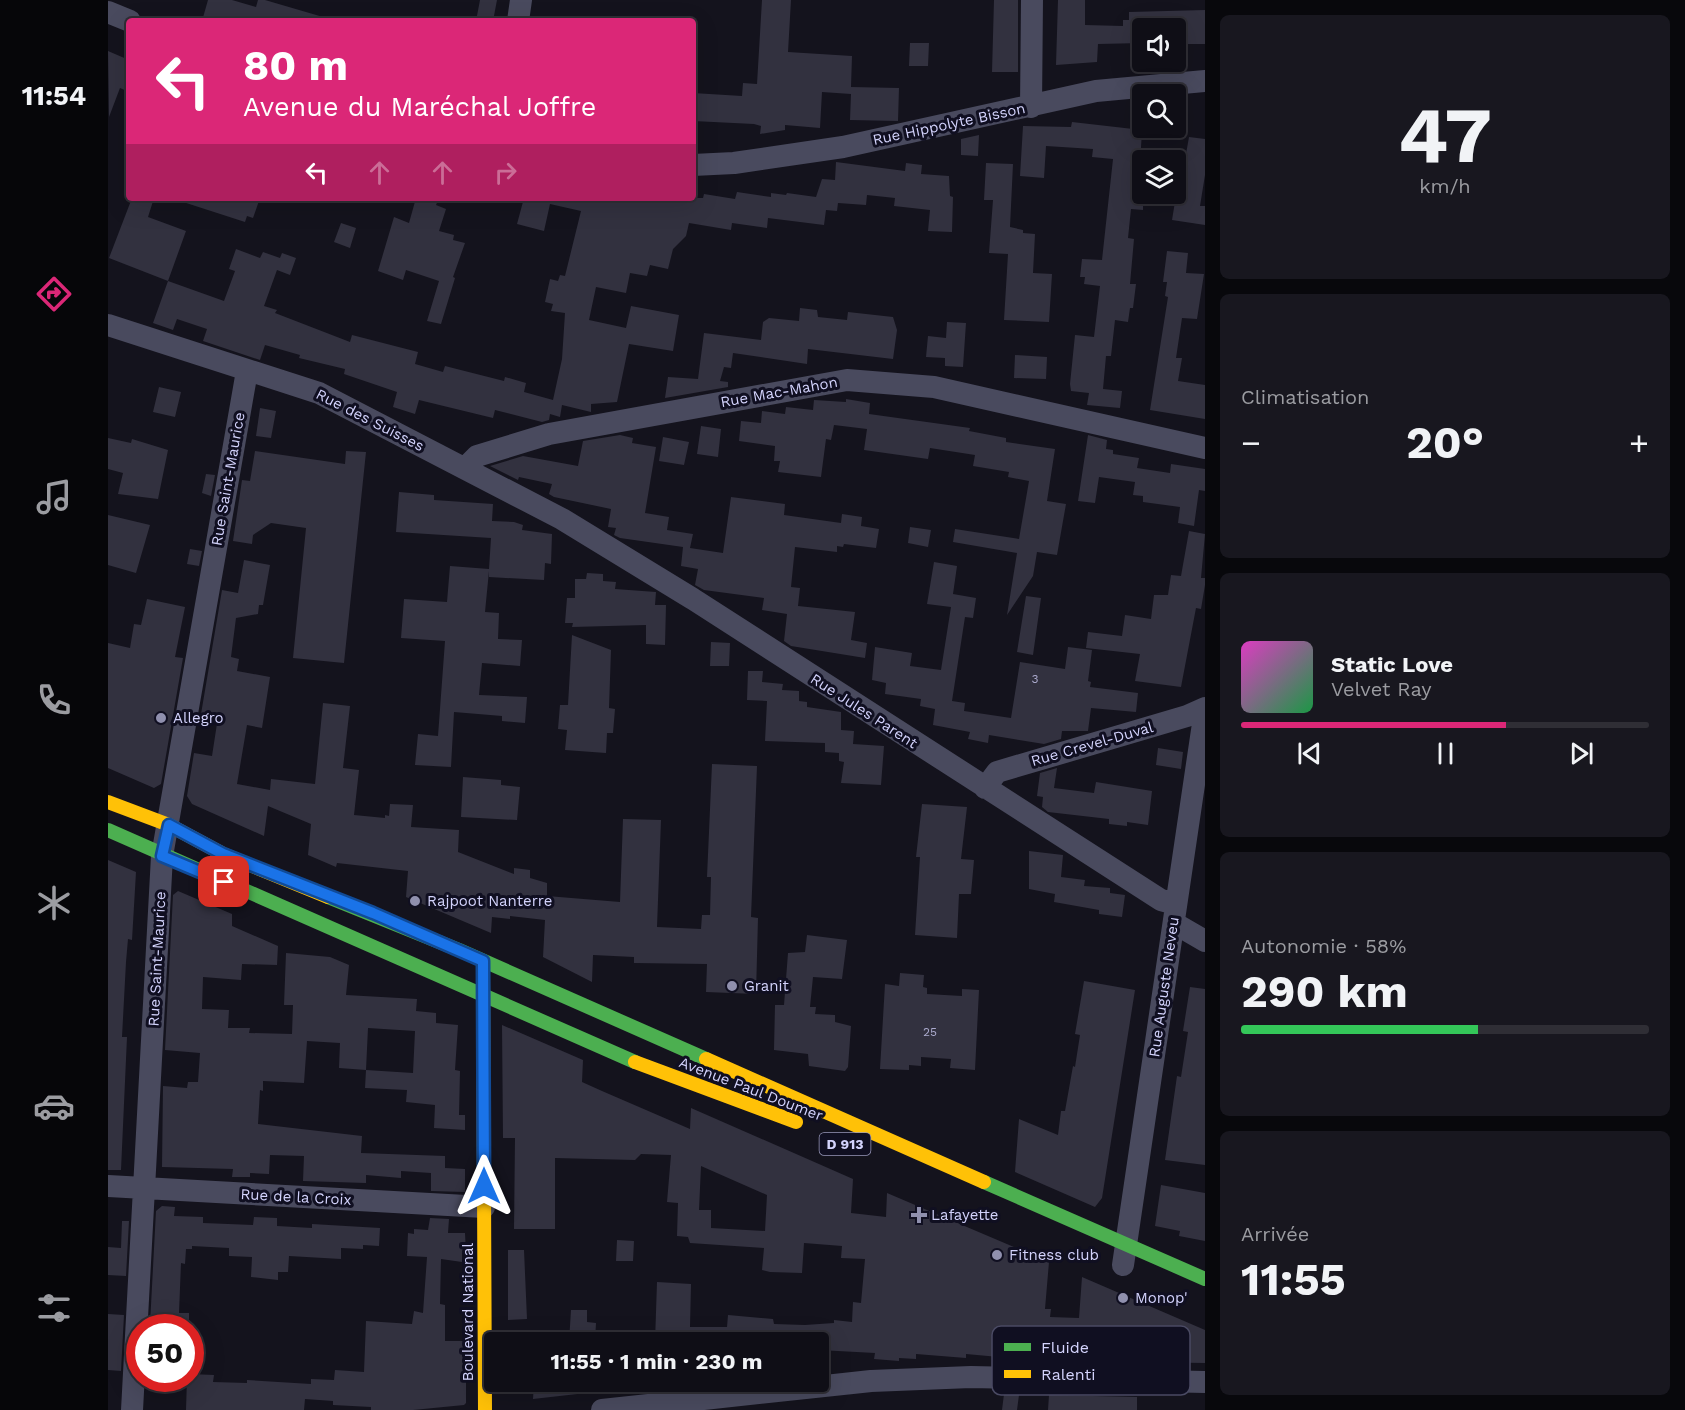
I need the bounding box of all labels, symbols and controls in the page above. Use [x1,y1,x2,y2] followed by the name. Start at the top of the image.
[1132,18,1186,204] map controls
[1132,18,1186,72] button: sound
[243,41,348,90] text: 80 m
[144,42,222,120] icon: left
[22,80,86,112] text: 11:54
[1132,84,1186,138] button: search
[1398,89,1492,181] text: 47
[243,91,596,123] text: Avenue du Maréchal Joffre
[871,99,1027,149] street label: Rue Hippolyte Bisson
[1132,150,1186,204] button: layers
[300,156,333,189] icon: left
[363,156,396,189] icon: ahead
[426,156,459,189] icon: ahead
[489,156,522,189] icon: right
[1419,174,1471,198] text: km/h
[33,273,75,315] icon: directions
[719,373,839,411] street label: Rue Mac-Mahon
[313,385,427,455] street label: Rue des Suisses
[1241,385,1369,409] text: Climatisation
[207,411,249,547] street label: Rue Saint-Maurice
[1406,416,1484,469] text: 20°
[1241,423,1261,462] text: −
[1629,423,1649,462] text: +
[33,476,75,518] icon: music
[1331,652,1453,677] text: Static Love
[807,670,921,753] street label: Rue Jules Parent
[1032,672,1039,686] house number: 3
[1331,677,1432,701] text: Velvet Ray
[33,679,75,721] icon: phone
[173,709,224,727] place label: Allegro
[154,711,168,725] marker: Allegro
[1029,718,1156,770] street label: Rue Crevel-Duval
[1293,737,1326,770] icon: previous
[1429,737,1462,770] icon: pause
[1565,737,1598,770] icon: next
[198,856,249,907] pin
[207,865,240,898] icon: arrive
[33,882,75,924] icon: climate
[144,891,170,1027] street label: Rue Saint-Maurice
[427,892,552,910] place label: Rajpoot Nanterre
[408,894,422,908] marker: Rajpoot Nanterre
[1145,916,1183,1058] street label: Rue Auguste Neveu
[1241,934,1406,958] text: Autonomie · 58%
[1241,965,1408,1018] text: 290 km
[744,977,790,995] place label: Granit
[725,979,739,993] marker: Granit
[923,1025,937,1039] house number: 25
[677,1053,825,1125] street label: Avenue Paul Doumer
[33,1085,75,1127] icon: car
[820,1133,870,1155] road number: D 913
[452,1154,516,1218] position arrow
[240,1185,352,1209] street label: Rue de la Croix
[931,1206,998,1224] place label: Lafayette
[912,1208,926,1222] marker: Lafayette
[1241,1222,1309,1246] text: Arrivée
[459,1242,477,1381] street label: Boulevard National
[1009,1246,1099,1264] place label: Fitness club
[990,1248,1004,1262] marker: Fitness club
[1241,1253,1346,1306] text: 11:55
[33,1287,75,1329] icon: filters
[1135,1289,1188,1307] place label: Monop'
[1116,1291,1130,1305] marker: Monop'
[126,1314,204,1392] speed limit sign: 50
[992,1326,1190,1395] legend
[1041,1338,1089,1357] text: Fluide
[550,1349,763,1374] text: 11:55 · 1 min · 230 m
[1041,1365,1096,1384] text: Ralenti

